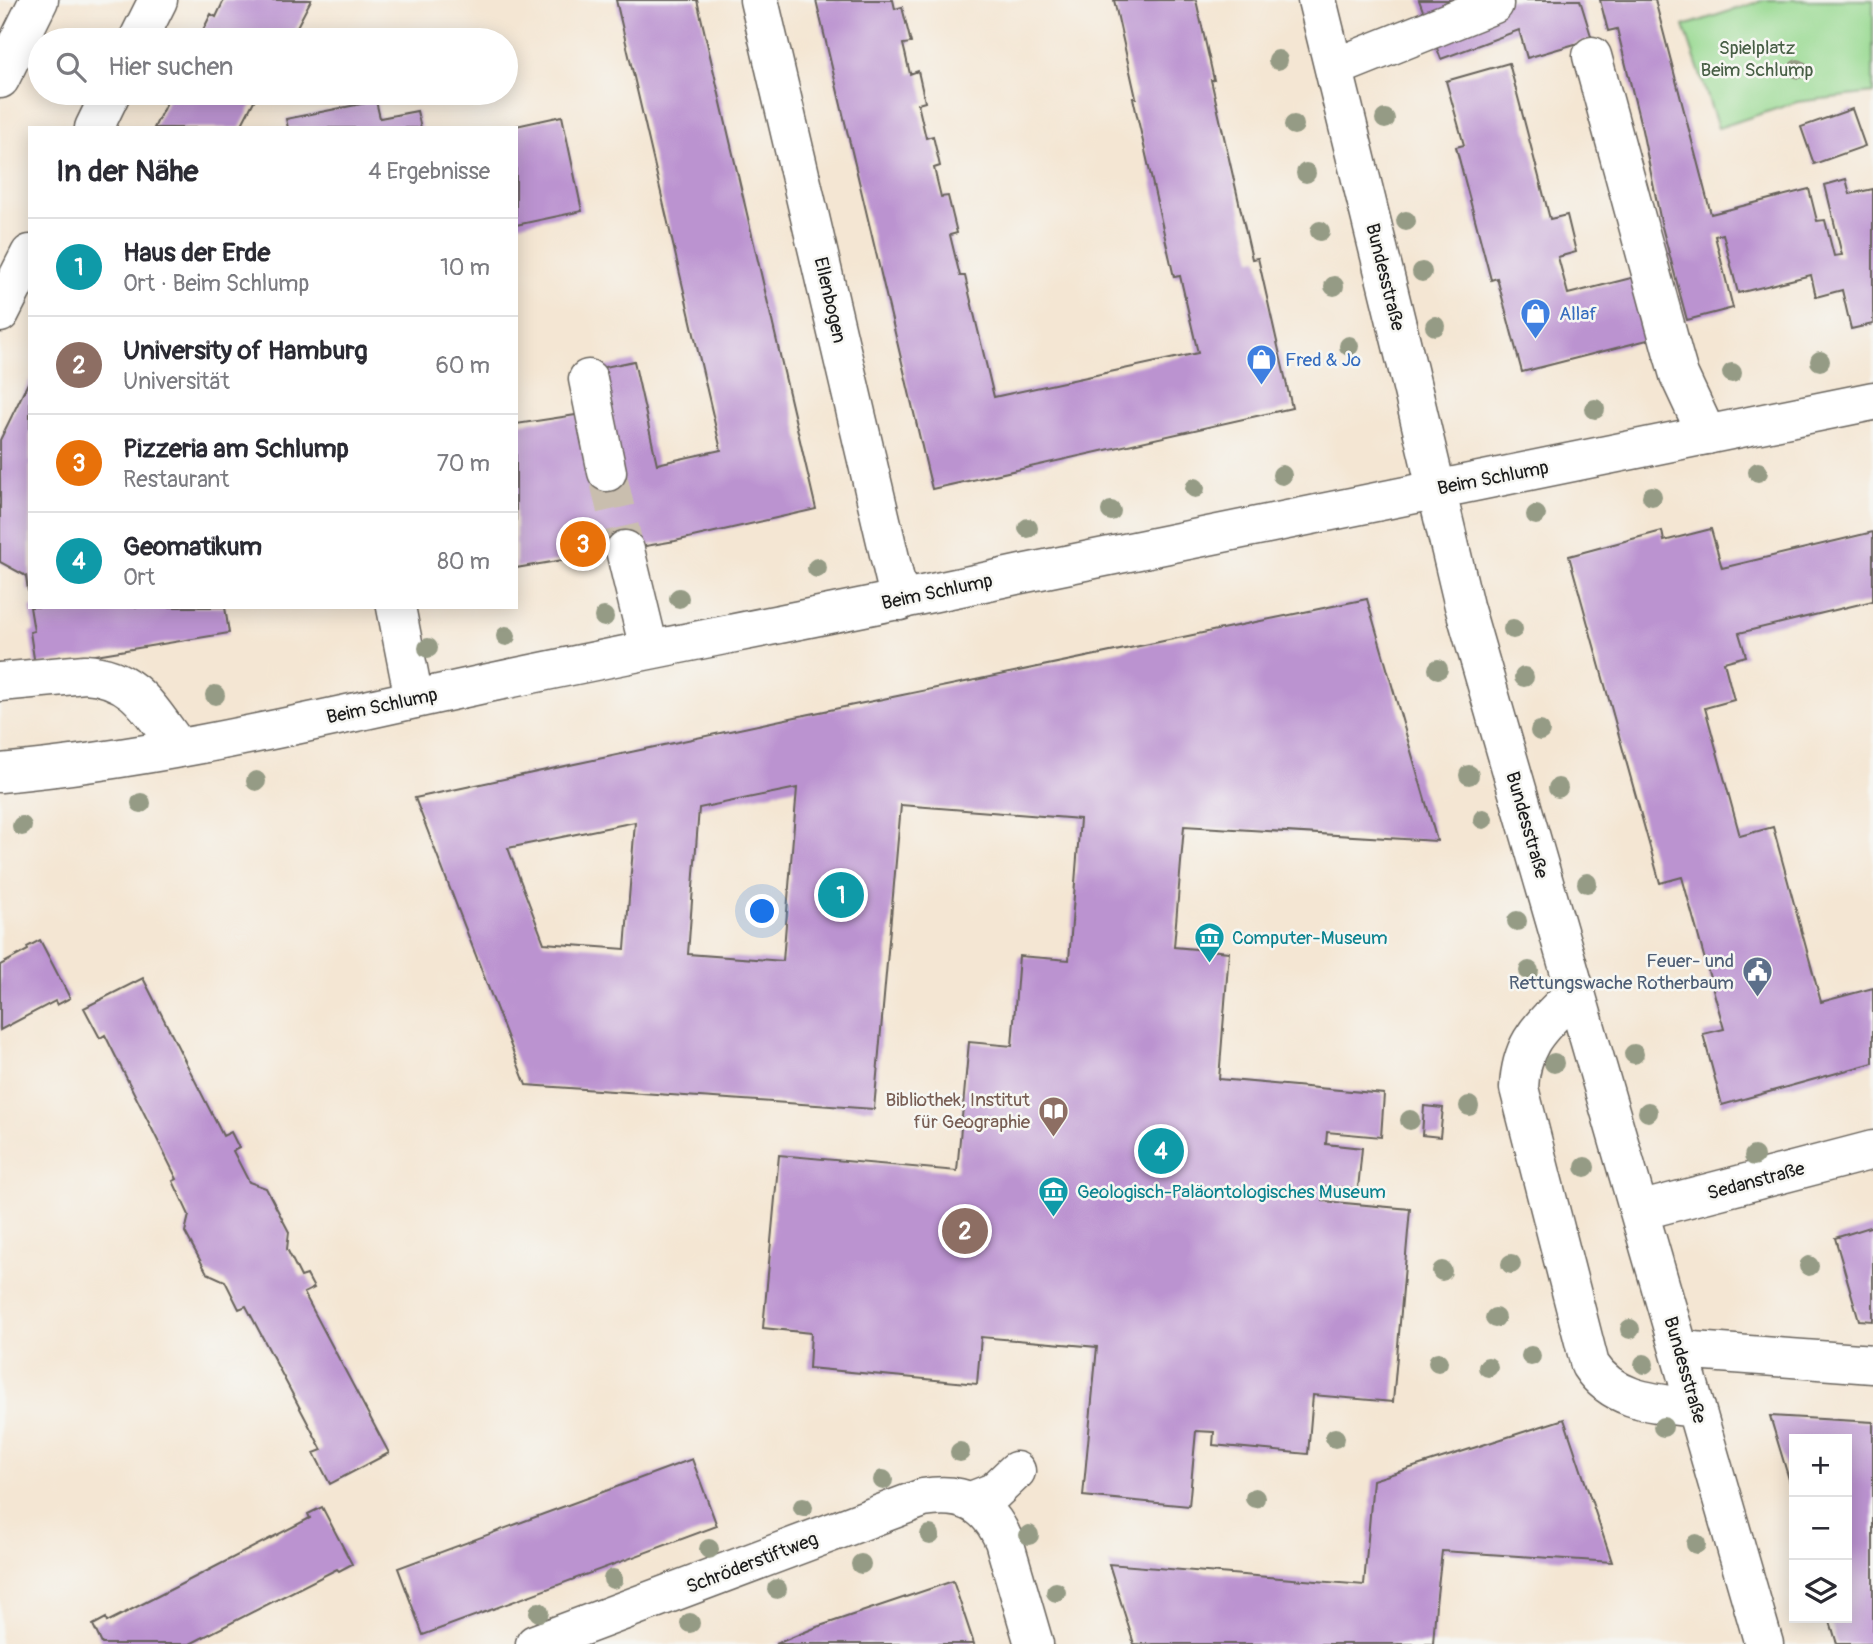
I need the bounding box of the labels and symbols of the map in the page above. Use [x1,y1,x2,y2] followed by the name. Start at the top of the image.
[1700,36,1814,82] park label: Spielplatz Beim Schlump
[1360,221,1410,334] street label: Bundesstraße
[808,255,852,345] street label: Ellenbogen
[1519,297,1553,341] shop icon: Allaf
[1559,302,1597,326] place label: Allaf
[1245,343,1279,387] shop icon: Fred & Jo
[1285,348,1361,372] place label: Fred & Jo
[1435,455,1551,501] street label: Beim Schlump
[560,518,606,570] pin: 3
[879,569,995,615] street label: Beim Schlump
[324,683,440,729] street label: Beim Schlump
[1500,769,1554,882] street label: Bundesstraße
[818,869,864,921] pin: 1
[745,894,779,928] your location
[1192,921,1226,965] museum icon: Computer-Museum
[1232,926,1388,950] place label: Computer-Museum
[1509,949,1734,995] place label: Feuer- und Rettungswache Rotherbaum
[1740,955,1774,999] public building icon: Feuer- und Rettungswache Rotherbaum
[885,1088,1031,1134] place label: Bibliothek, Institut für Geographie
[1036,1094,1070,1138] library icon: Bibliothek, Institut für Geographie
[1138,1125,1184,1177] pin: 4
[1705,1156,1808,1206] street label: Sedanstraße
[1037,1175,1071,1219] museum icon: Geologisch-Paläontologisches Museum
[1077,1180,1386,1204] place label: Geologisch-Paläontologisches Museum
[942,1205,988,1257] pin: 2
[1658,1314,1712,1427] street label: Bundesstraße
[683,1527,821,1599] street label: Schröderstiftweg

